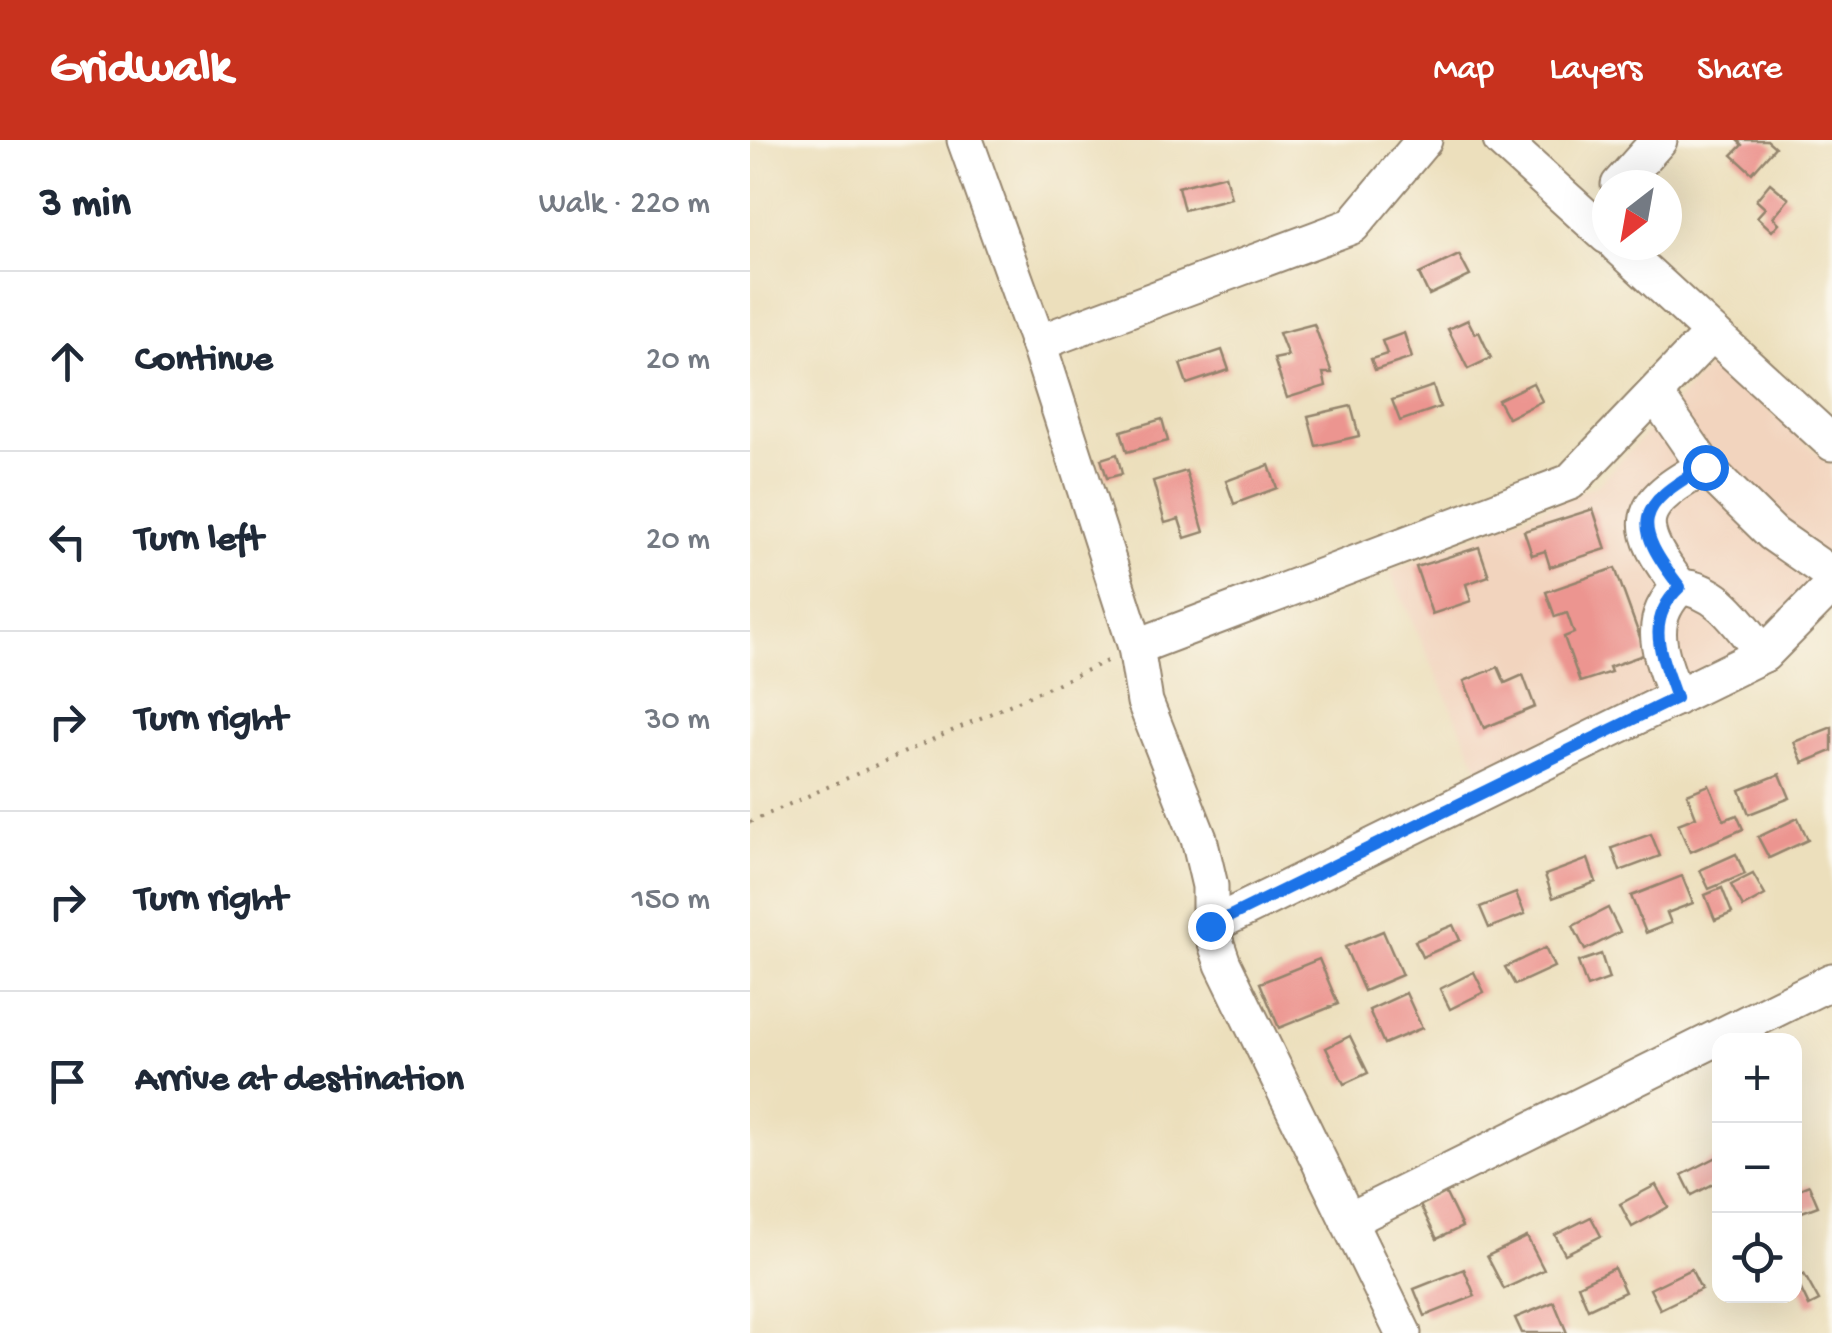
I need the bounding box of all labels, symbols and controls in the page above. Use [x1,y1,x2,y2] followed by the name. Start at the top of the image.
[50,42,232,99] text: Gridwalk
[1433,50,1494,91] text: Map
[1549,50,1642,91] text: Layers
[1697,50,1782,91] text: Share
[1592,170,1682,260] north arrow
[40,181,131,230] text: 3 min
[539,186,710,224] text: Walk · 220 m
[40,334,95,389] icon: ahead
[135,339,273,383] text: Continue
[646,342,710,380] text: 20 m
[1683,445,1729,491] route start
[40,514,95,569] icon: left
[135,519,263,563] text: Turn left
[646,522,710,560] text: 20 m
[40,694,95,749] icon: right
[135,699,287,743] text: Turn right
[645,702,710,740] text: 30 m
[40,874,95,929] icon: right
[135,879,287,923] text: Turn right
[632,882,710,920] text: 150 m
[1188,904,1234,950] route end
[1712,1033,1802,1303] map controls
[1712,1033,1802,1123] button: +
[40,1054,95,1109] icon: arrive
[135,1059,464,1103] text: Arrive at destination
[1712,1123,1802,1213] button: −
[1712,1213,1802,1303] button: locate

